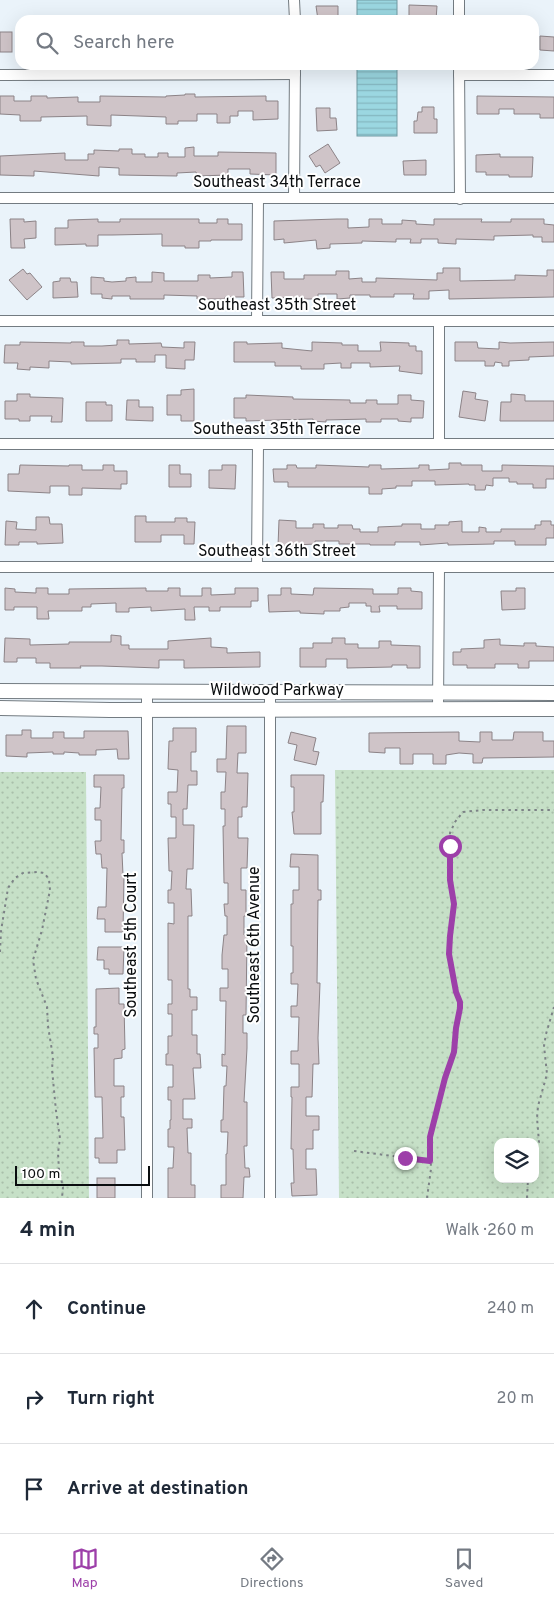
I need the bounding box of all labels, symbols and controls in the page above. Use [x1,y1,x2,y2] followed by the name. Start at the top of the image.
[15,15,539,70] search box
[33,29,61,57] icon: search
[73,31,175,55] text: Search here
[193,173,361,193] street label: Southeast 34th Terrace
[198,296,356,316] street label: Southeast 35th Street
[193,420,361,440] street label: Southeast 35th Terrace
[198,542,356,562] street label: Southeast 36th Street
[210,681,344,701] street label: Wildwood Parkway
[439,835,462,858] route start
[245,866,265,1024] street label: Southeast 6th Avenue
[122,872,142,1018] street label: Southeast 5th Court
[494,1138,539,1183] map controls
[494,1138,539,1183] button: layers
[394,1147,417,1170] route end
[15,1163,150,1186] scale bar
[22,1166,60,1183] text: 100 m
[20,1217,76,1244] text: 4 min
[445,1221,534,1241] text: Walk · 260 m
[20,1295,48,1323] icon: ahead
[67,1297,146,1321] text: Continue
[487,1299,534,1319] text: 240 m
[20,1385,48,1413] icon: right
[67,1387,155,1411] text: Turn right
[497,1389,534,1409] text: 20 m
[20,1475,48,1503] icon: arrive
[67,1477,248,1501] text: Arrive at destination
[71,1545,99,1592] tab: Map
[240,1545,304,1592] tab: Directions
[445,1545,483,1592] tab: Saved

